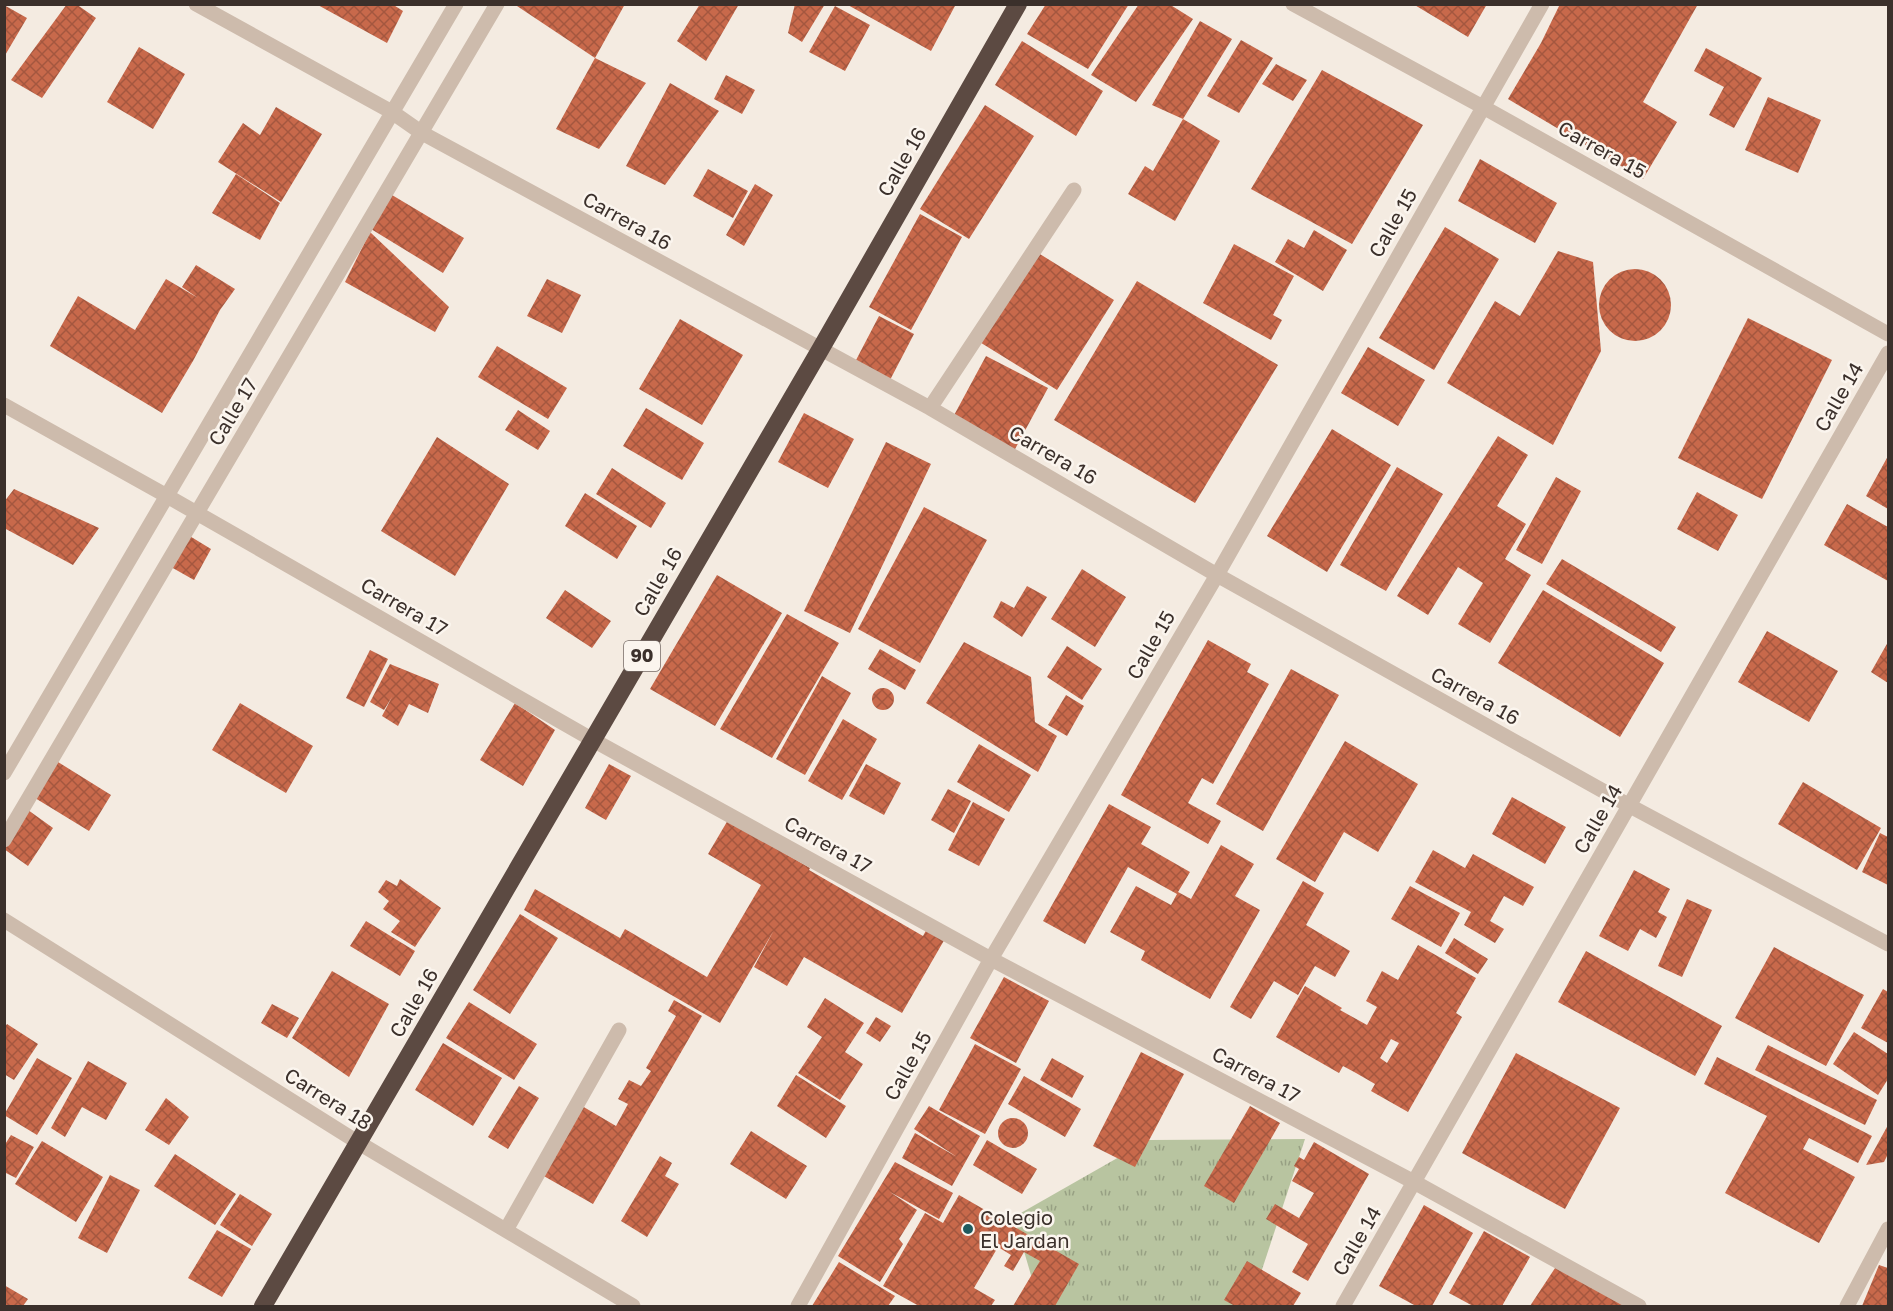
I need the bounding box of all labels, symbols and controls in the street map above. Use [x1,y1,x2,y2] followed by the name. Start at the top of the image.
[1554,115,1651,183] street label: Carrera 15
[872,123,931,200] street label: Calle 16
[1363,184,1421,261] street label: Calle 15
[579,186,676,254] street label: Carrera 16
[1809,358,1868,435] street label: Calle 14
[203,373,262,450] street label: Calle 17
[1005,419,1102,489] street label: Carrera 16
[628,543,687,620] street label: Calle 16
[357,572,452,641] street label: Carrera 17
[1121,606,1179,683] street label: Calle 15
[624,641,660,671] road number: 90
[1427,661,1524,729] street label: Carrera 16
[1568,780,1627,857] street label: Calle 14
[781,810,876,878] street label: Carrera 17
[384,964,443,1041] street label: Calle 16
[878,1027,936,1104] street label: Calle 15
[1208,1041,1305,1107] street label: Carrera 17
[281,1062,376,1134] street label: Carrera 18
[1327,1202,1386,1279] street label: Calle 14
[980,1205,1070,1252] place label: Colegio El Jardan
[961,1222,975,1236] marker: Colegio El Jardan

